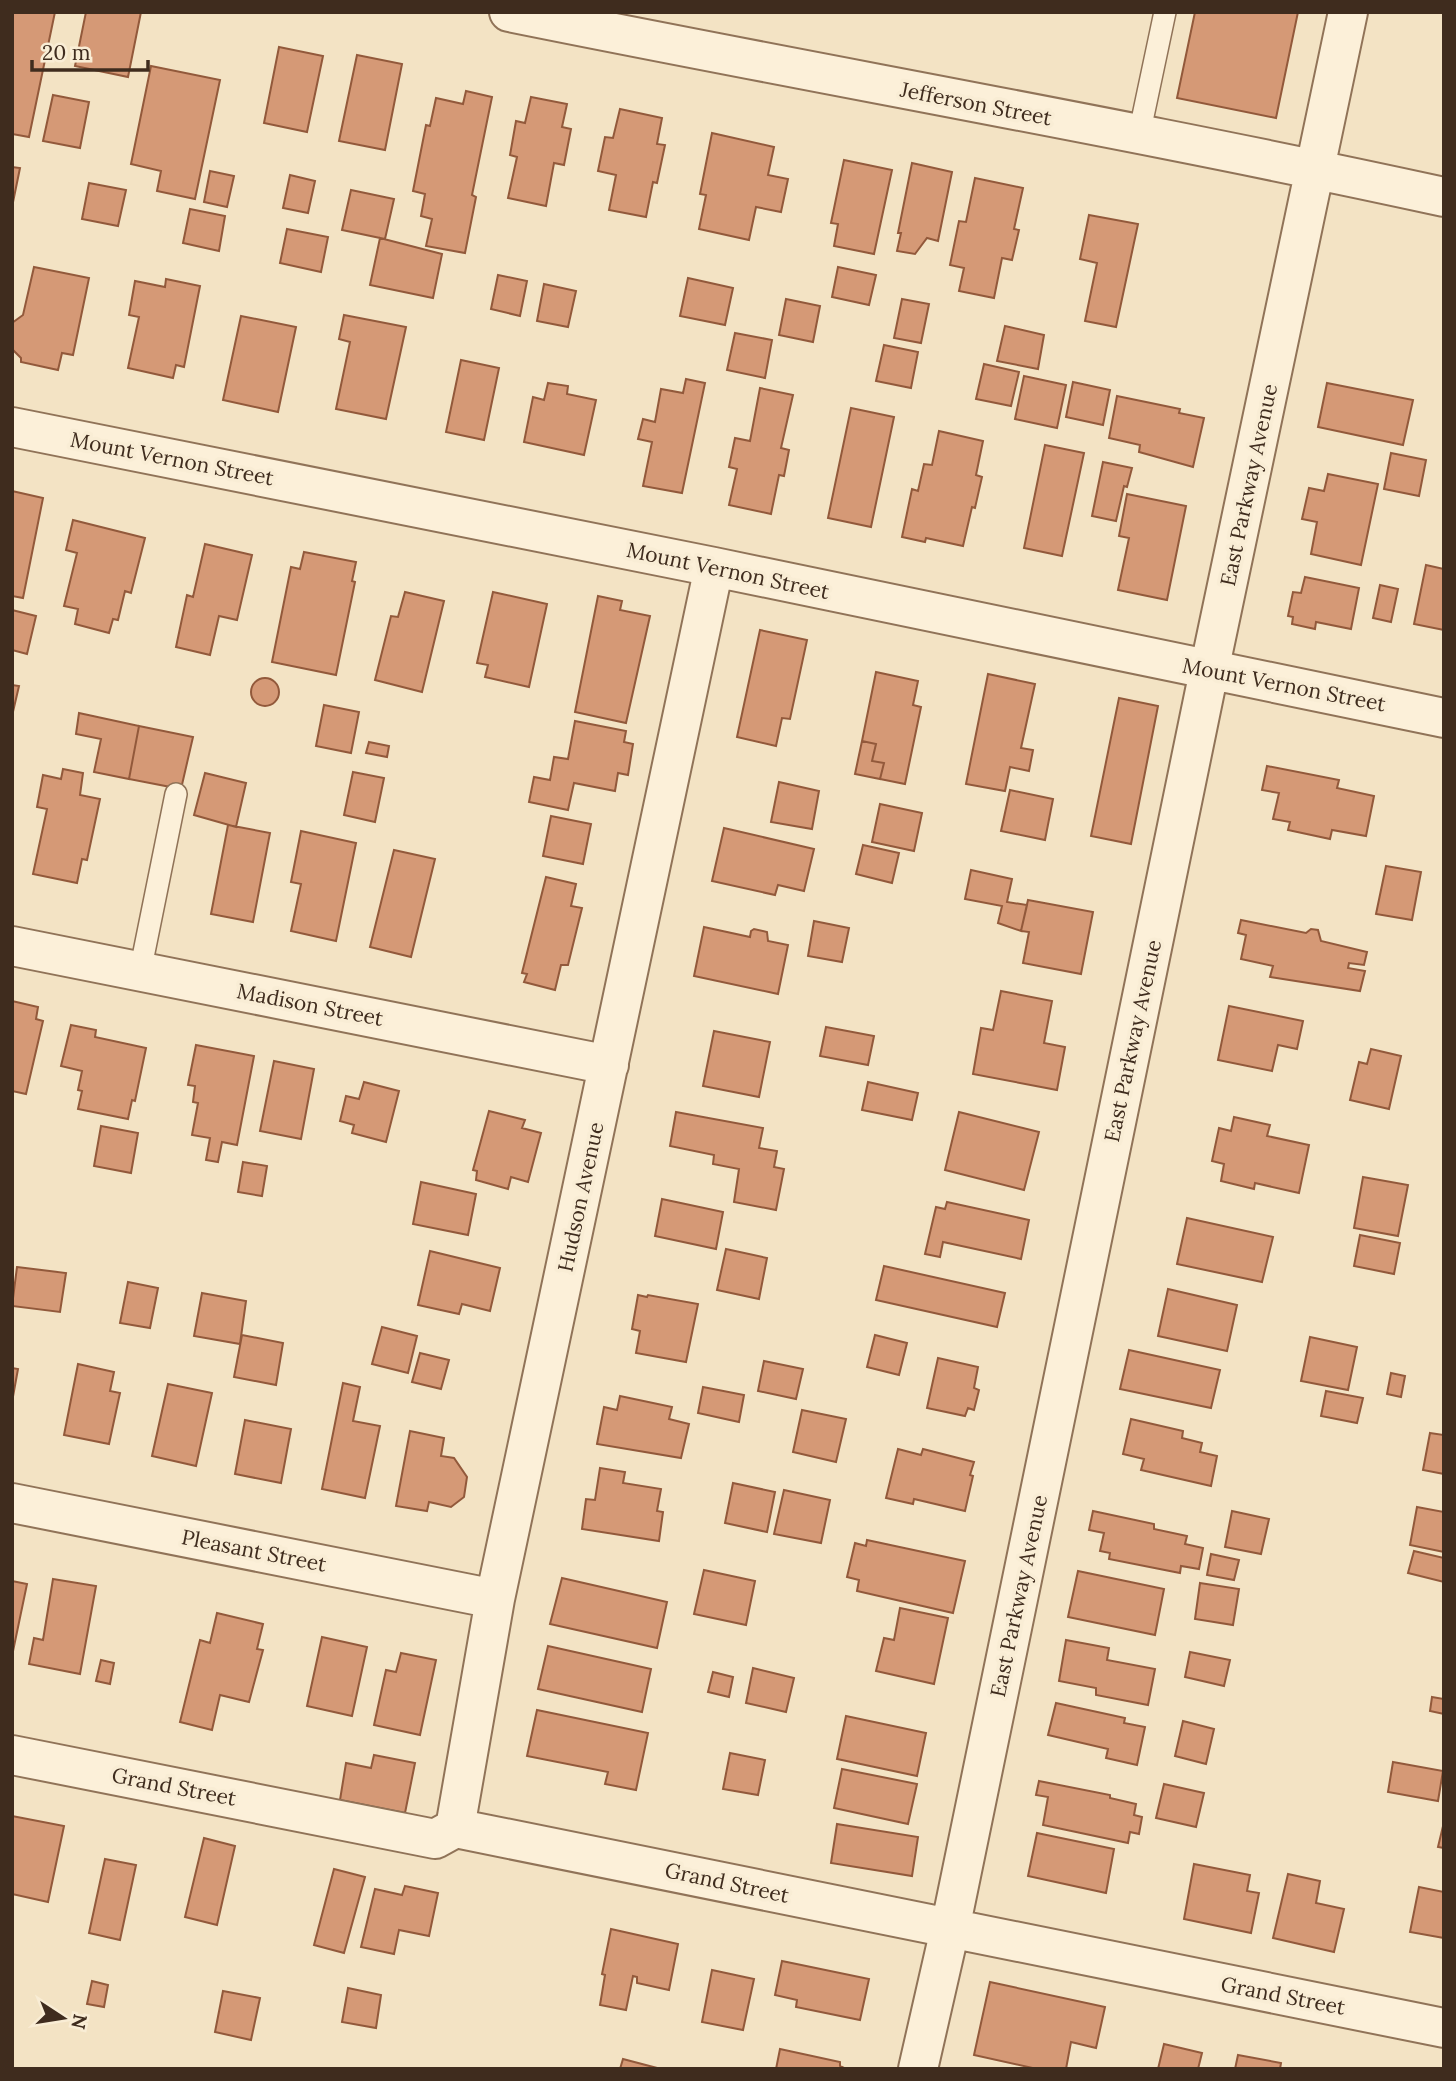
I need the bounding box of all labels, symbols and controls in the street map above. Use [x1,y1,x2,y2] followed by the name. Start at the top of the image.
[32,28,147,72] scale bar
[42,39,91,66] text: 20 m
[897,75,1055,132] street label: Jefferson Street
[1214,381,1283,588] street label: East Parkway Avenue
[68,426,277,492] street label: Mount Vernon Street
[624,536,833,605] street label: Mount Vernon Street
[1180,652,1389,718] street label: Mount Vernon Street
[1098,937,1167,1144] street label: East Parkway Avenue
[235,977,386,1032] street label: Madison Street
[551,1119,610,1274] street label: Hudson Avenue
[984,1492,1053,1699] street label: East Parkway Avenue
[179,1523,330,1578] street label: Pleasant Street
[110,1761,239,1812] street label: Grand Street
[663,1856,792,1909] street label: Grand Street
[1219,1970,1348,2021] street label: Grand Street
[28,1983,98,2053] north arrow
[66,2012,93,2032] text: N

